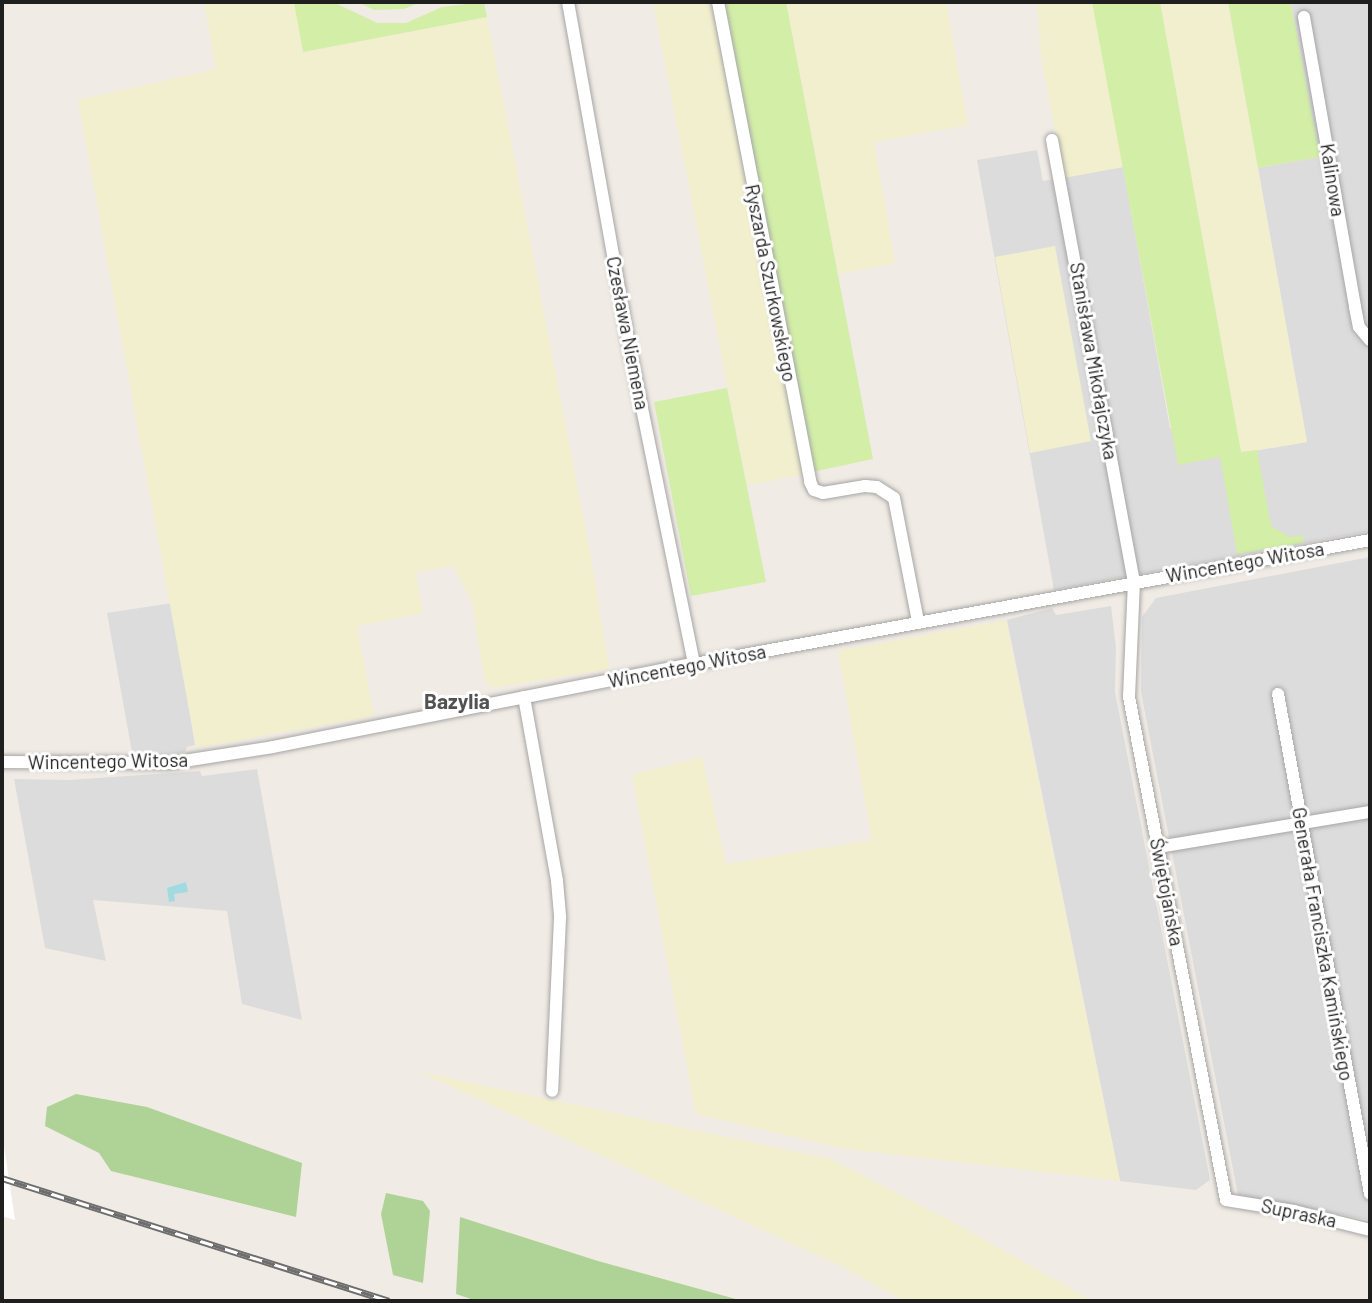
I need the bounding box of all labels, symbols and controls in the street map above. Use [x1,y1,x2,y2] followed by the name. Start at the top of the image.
[1316,142,1350,218] street label: Kalinowa
[741,182,801,384] street label: Ryszarda Szurkowskiego
[602,254,654,412] street label: Czesława Niemena
[1065,261,1123,461] street label: Stanisława Mikołajczyka
[1164,537,1326,587] street label: Wincentego Witosa
[606,640,768,692] street label: Wincentego Witosa
[424,688,490,714] district label: Bazylia
[28,748,188,774] street label: Wincentego Witosa
[1288,805,1358,1083] street label: Generała Franciszka Kamińskiego
[1145,836,1189,948] street label: Świętojańska
[1259,1194,1339,1232] street label: Supraska

